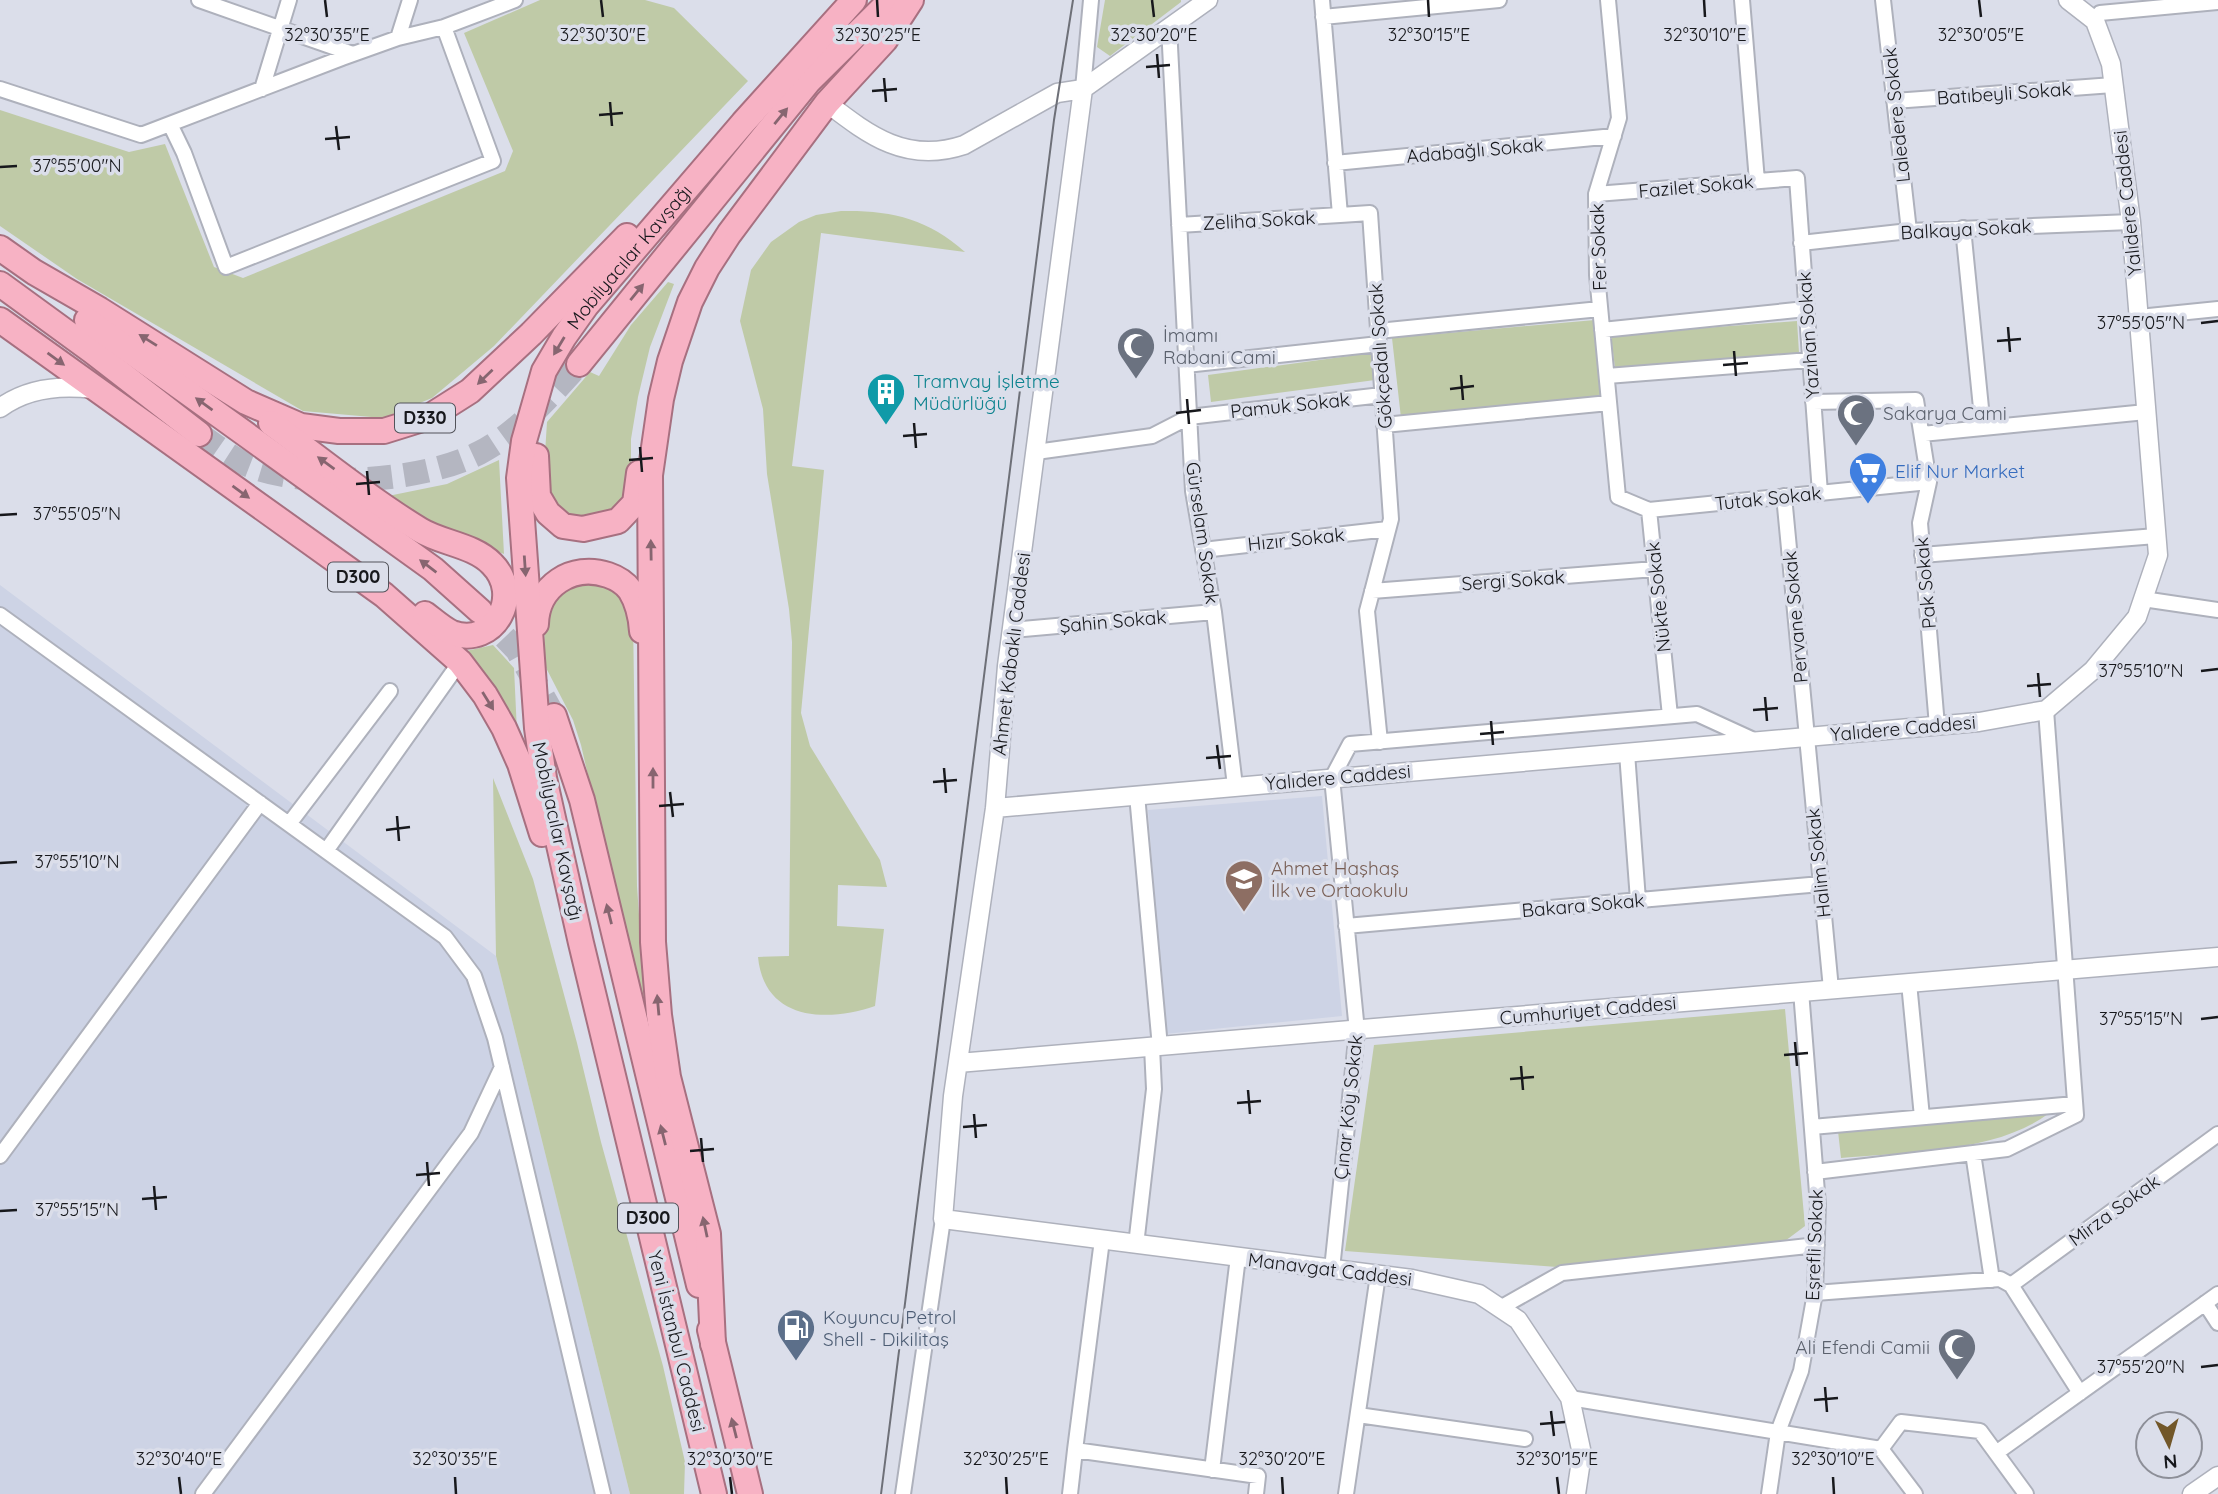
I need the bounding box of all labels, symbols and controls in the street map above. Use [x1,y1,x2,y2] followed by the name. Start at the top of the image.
[284,23,370,46] text: 32°30'35"E
[560,23,646,46] text: 32°30'30"E
[835,23,921,46] text: 32°30'25"E
[1111,23,1197,46] text: 32°30'20"E
[1388,23,1470,46] text: 32°30'15"E
[1663,23,1747,46] text: 32°30'10"E
[1938,23,2024,46] text: 32°30'05"E
[1877,46,1915,184] street label: Laledere Sokak
[1936,76,2072,110] street label: Batıbeyli Sokak
[773,107,788,125] one-way arrow
[2107,129,2147,277] street label: Yalıdere Caddesi
[1405,132,1545,168] street label: Adabağlı Sokak
[32,154,122,177] text: 37°55'00"N
[1637,169,1755,203] street label: Fazilet Sokak
[561,179,697,334] street label: Mobilyacılar Kavşağı
[1584,203,1612,291] street label: Fer Sokak
[1202,205,1316,235] street label: Zeliha Sokak
[1900,214,2032,244] street label: Balkaya Sokak
[1792,271,1824,399] street label: Yazıhan Sokak
[1363,282,1397,430] street label: Gökçedalı Sokak
[629,284,644,301] one-way arrow
[2097,311,2185,334] text: 37°55'05"N
[1163,323,1276,369] place label: İmamı Rabani Cami
[1115,325,1157,380] mosque icon: İmamı Rabani Cami
[139,334,158,346] one-way arrow
[553,336,565,355] one-way arrow
[47,352,65,366] one-way arrow
[476,368,493,385] one-way arrow
[913,369,1060,415] place label: Tramvay İşletme Müdürlüğü
[865,371,907,426] building icon: Tramvay İşletme Müdürlüğü
[1229,387,1351,423] street label: Pamuk Sokak
[1835,392,1877,447] mosque icon: Sakarya Cami
[195,397,213,411] one-way arrow
[1883,401,2007,425] place label: Sakarya Cami
[395,404,455,432] road number: D330
[1847,450,1889,505] supermarket icon: Elif Nur Market
[317,456,335,470] one-way arrow
[1895,459,2025,483] place label: Elif Nur Market
[1181,460,1225,606] street label: Gürselam Sokak
[1713,480,1823,516] street label: Tutak Sokak
[232,485,250,499] one-way arrow
[33,502,121,525] text: 37°55'05"N
[1246,522,1346,556] street label: Hızır Sokak
[1909,536,1941,630] street label: Pak Sokak
[645,539,656,561] one-way arrow
[1640,541,1676,653] street label: Nükte Sokak
[1777,550,1813,684] street label: Pervane Sokak
[987,551,1035,757] street label: Ahmet Kabaklı Caddesi
[520,555,531,577] one-way arrow
[420,559,438,574] one-way arrow
[328,562,388,592] road number: D300
[1461,564,1565,596] street label: Sergi Sokak
[1059,604,1167,638] street label: Şahin Sokak
[2098,659,2184,682] text: 37°55'10"N
[481,691,494,710] one-way arrow
[1829,710,1977,746] street label: Yalıdere Caddesi
[527,740,589,922] street label: Mobilyacılar Kavşağı
[1264,759,1412,795] street label: Yalıdere Caddesi
[647,766,659,788] one-way arrow
[1800,807,1836,919] street label: Halim Sokak
[34,850,120,873] text: 37°55'10"N
[1271,856,1409,902] place label: Ahmet Haşhaş İlk ve Ortaokulu
[1223,858,1265,913] school or university icon: Ahmet Haşhaş İlk ve Ortaokulu
[1521,888,1645,922] street label: Bakara Sokak
[603,903,614,925] one-way arrow
[1499,990,1677,1030] street label: Cumhuriyet Caddesi
[652,994,663,1016] one-way arrow
[2099,1007,2183,1030] text: 37°55'15"N
[1328,1033,1368,1181] street label: Çınar Köy Sokak
[657,1124,668,1146] one-way arrow
[2064,1169,2164,1251] street label: Mirza Sokak
[1800,1189,1828,1301] street label: Eşrefli Sokak
[35,1198,119,1221] text: 37°55'15"N
[618,1204,678,1232] road number: D300
[700,1216,711,1238] one-way arrow
[1247,1247,1413,1291] street label: Manavgat Caddesi
[643,1248,711,1434] street label: Yeni İstanbul Caddesi
[823,1305,956,1351] place label: Koyuncu Petrol Shell - Dikilitaş
[775,1307,817,1362] fuel station icon: Koyuncu Petrol Shell - Dikilitaş
[1936,1326,1978,1381] mosque icon: Ali Efendi Camii
[1795,1335,1930,1359] place label: Ali Efendi Camii
[2097,1355,2185,1378] text: 37°55'20"N
[2134,1410,2204,1480] north arrow
[728,1417,739,1439] one-way arrow
[136,1447,222,1470] text: 32°30'40"E
[412,1447,498,1470] text: 32°30'35"E
[687,1447,773,1470] text: 32°30'30"E
[963,1447,1049,1470] text: 32°30'25"E
[1239,1447,1325,1470] text: 32°30'20"E
[1516,1447,1598,1470] text: 32°30'15"E
[1791,1447,1875,1470] text: 32°30'10"E
[2162,1449,2178,1474] text: N

